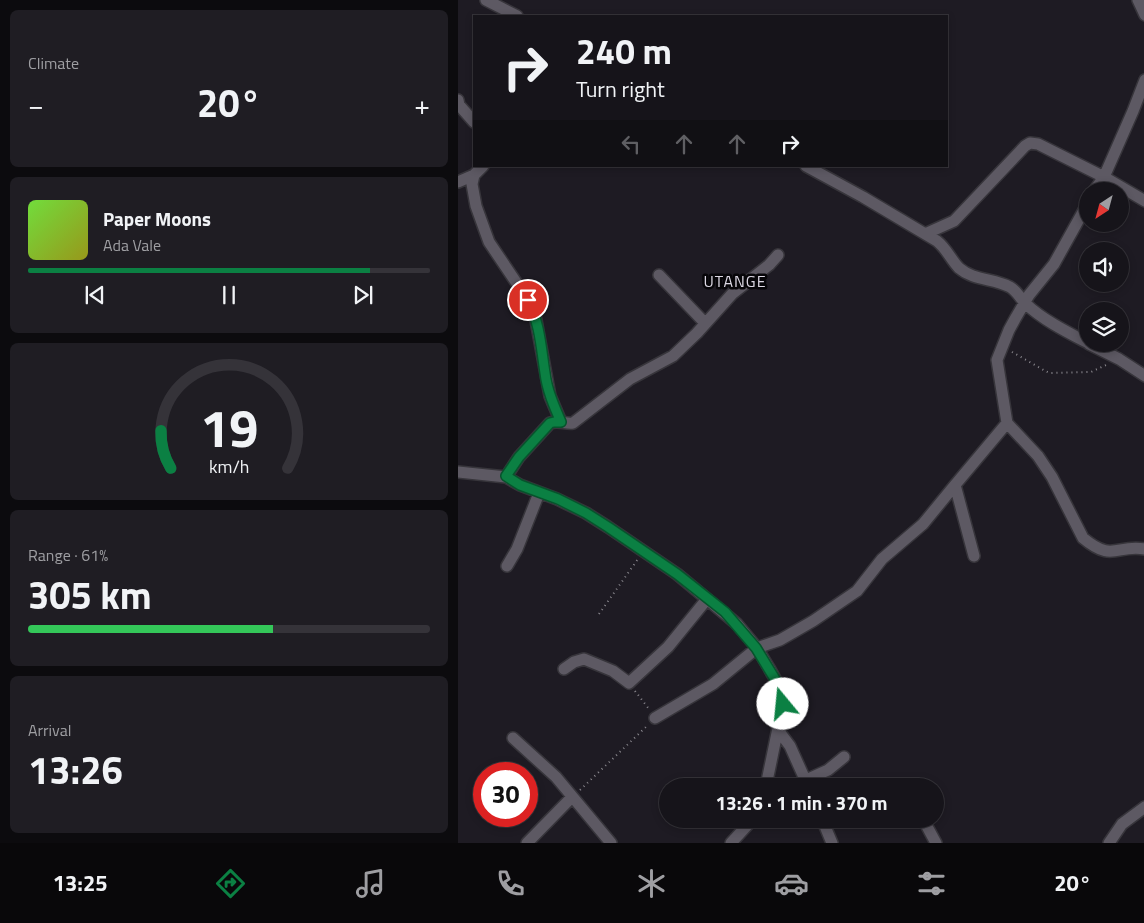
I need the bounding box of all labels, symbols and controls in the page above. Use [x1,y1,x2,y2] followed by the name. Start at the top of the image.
[576,24,672,78] text: 240 m
[493,35,558,100] icon: right
[28,51,79,75] text: Climate
[576,72,665,106] text: Turn right
[197,74,261,132] text: 20°
[28,83,44,126] text: −
[414,83,430,126] text: +
[617,130,645,158] icon: left
[670,130,698,158] icon: ahead
[723,130,751,158] icon: ahead
[776,130,804,158] icon: right
[1079,182,1129,232] north arrow
[1079,182,1129,352] map controls
[103,204,211,233] text: Paper Moons
[103,233,161,257] text: Ada Vale
[1079,242,1129,292] button: sound
[703,269,767,293] district label: UTANGE
[507,279,549,321] pin
[81,281,109,309] icon: previous
[215,281,243,309] icon: pause
[349,281,377,309] icon: next
[514,286,542,314] icon: arrive
[1079,302,1129,352] button: layers
[200,388,258,467] text: 19
[209,453,249,480] text: km/h
[28,543,108,567] text: Range · 61%
[28,566,152,624] text: 305 km
[756,677,808,729] position arrow
[28,718,71,742] text: Arrival
[28,741,123,799] text: 13:26
[473,762,538,827] speed limit sign: 30
[715,788,888,817] text: 13:26 · 1 min · 370 m
[53,866,108,900] text: 13:25
[213,866,248,901] icon: directions
[353,866,388,901] icon: music
[493,866,528,901] icon: phone
[634,866,669,901] icon: climate
[774,866,809,901] icon: car
[914,866,949,901] icon: filters
[1054,866,1091,900] text: 20°

